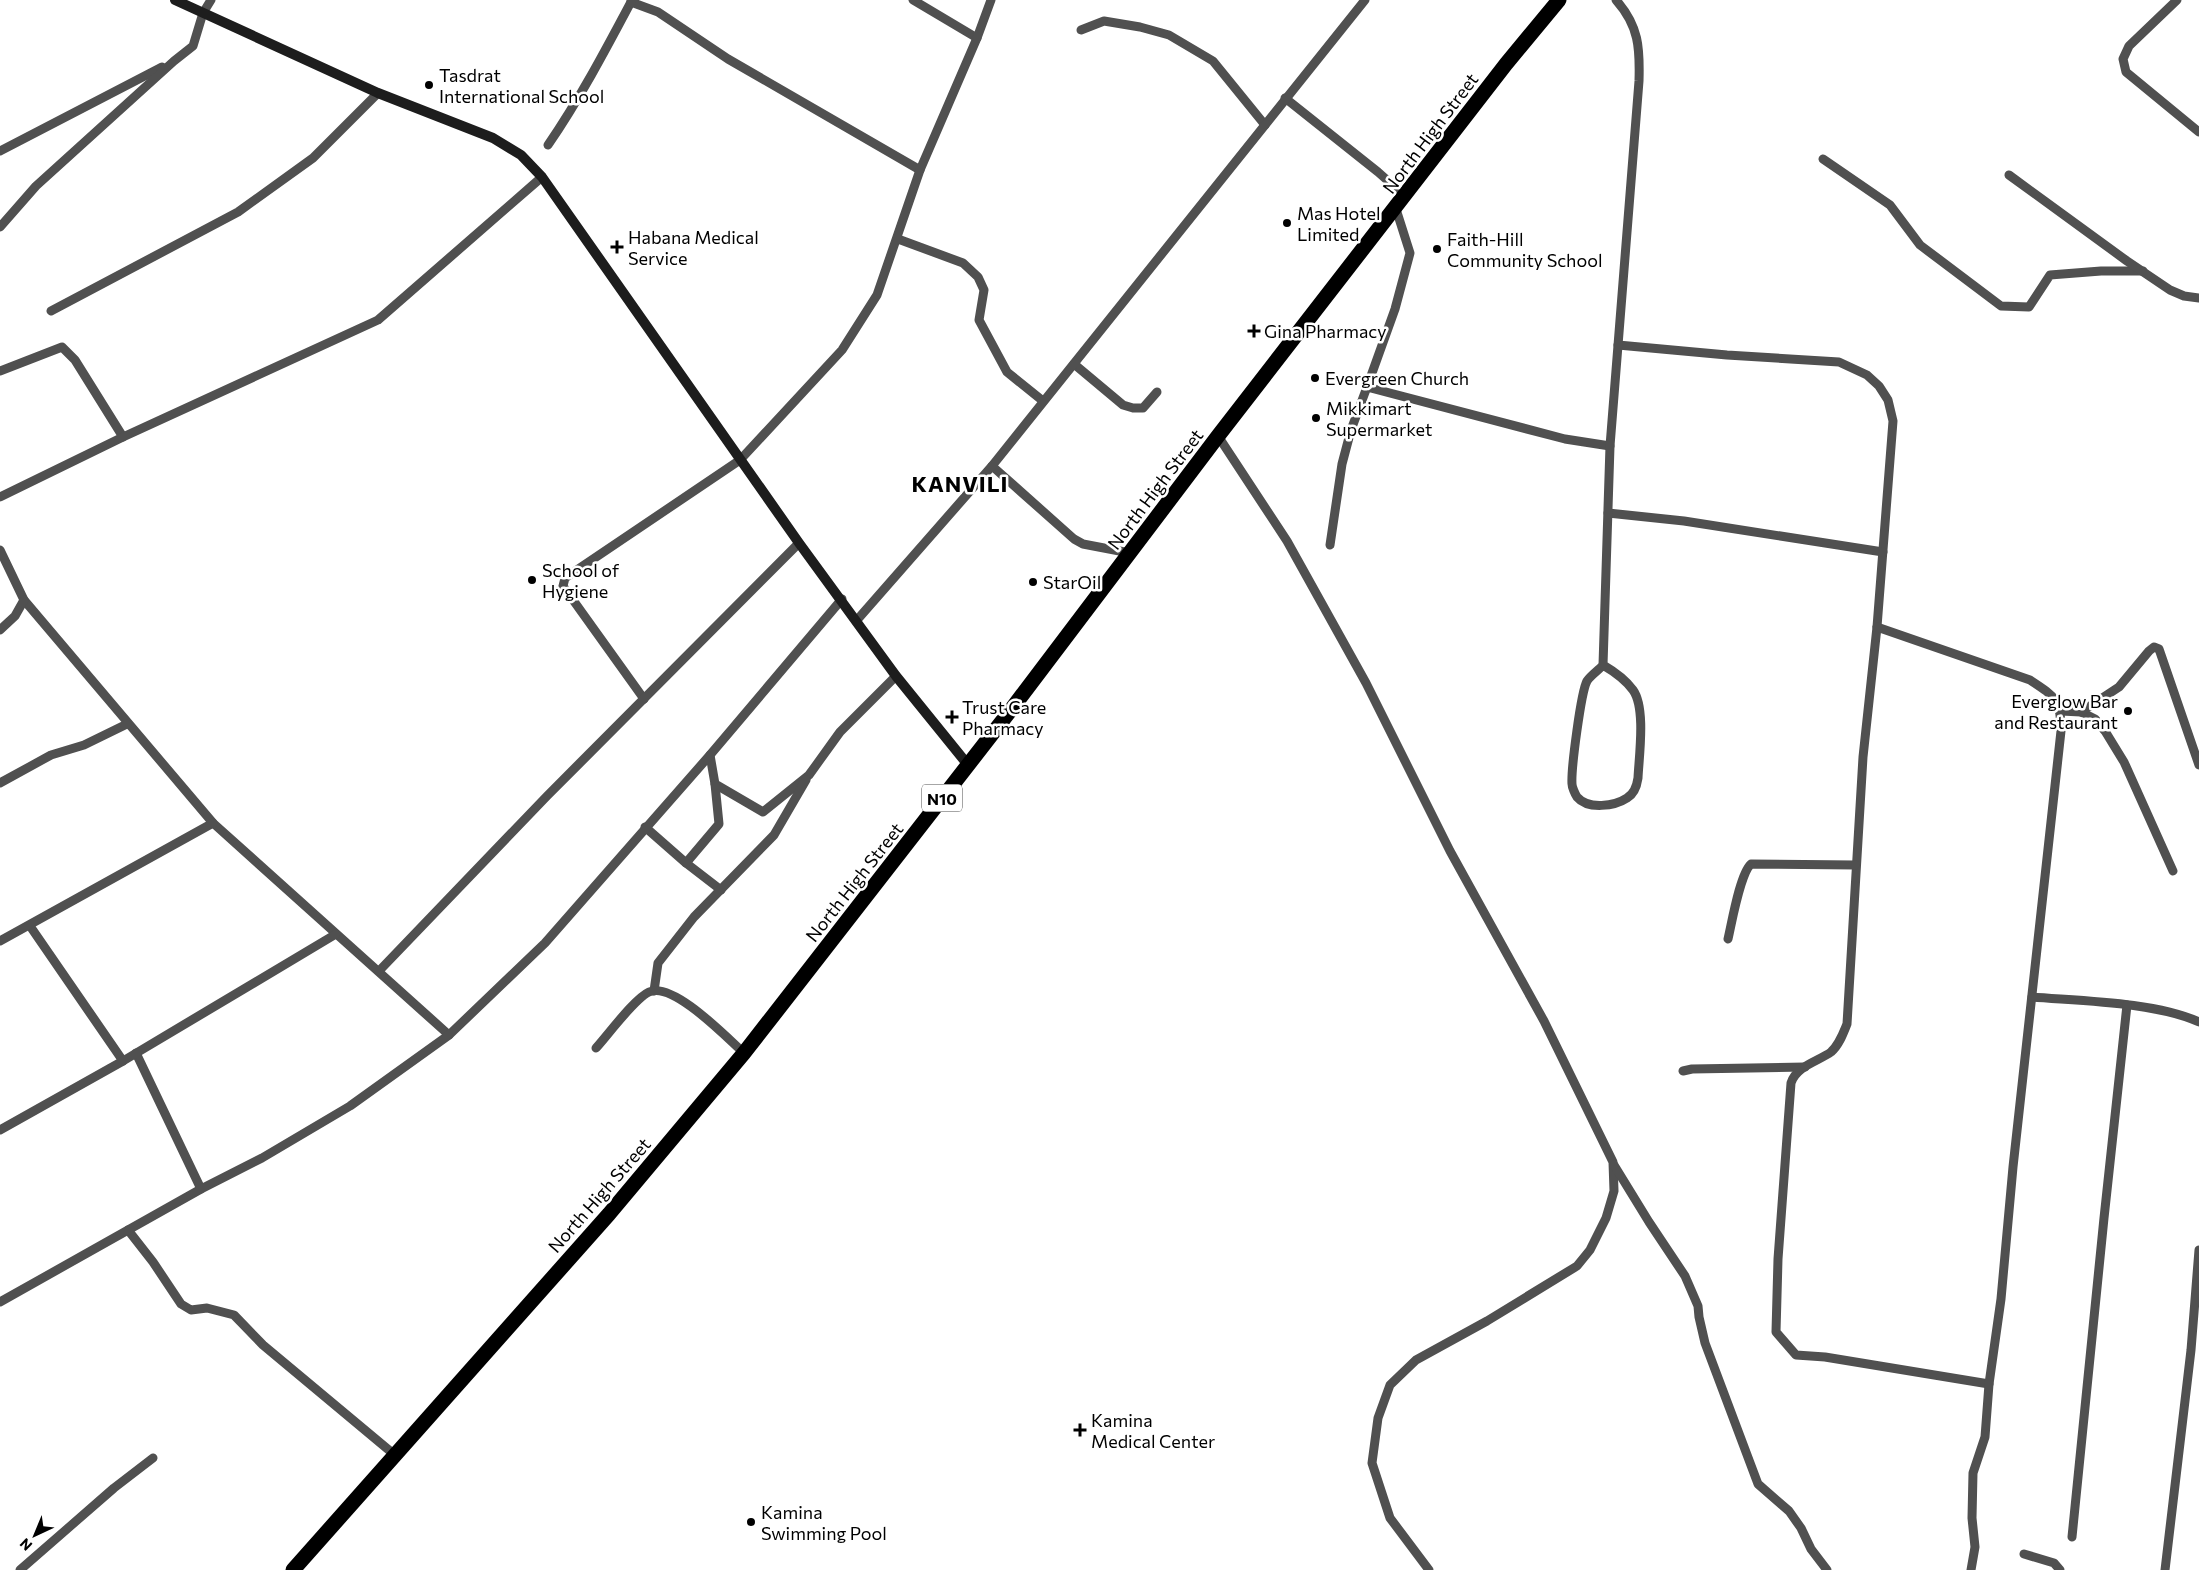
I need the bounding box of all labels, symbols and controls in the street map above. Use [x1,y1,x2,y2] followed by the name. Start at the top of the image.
[439,64,604,107] place label: Tasdrat International School
[1378,68,1482,198] street label: North High Street
[423,79,435,91] marker: Tasdrat International School
[1297,202,1381,245] place label: Mas Hotel Limited
[1281,217,1293,229] marker: Mas Hotel Limited
[628,226,759,269] place label: Habana Medical Service
[1447,228,1603,271] place label: Faith-Hill Community School
[610,240,624,254] marker: Habana Medical Service
[1431,243,1443,255] marker: Faith-Hill Community School
[1264,320,1387,342] place label: Gina Pharmacy
[1248,325,1260,337] marker: Gina Pharmacy
[1325,367,1469,389] place label: Evergreen Church
[1309,372,1321,384] marker: Evergreen Church
[1326,397,1432,440] place label: Mikkimart Supermarket
[1310,412,1322,424] marker: Mikkimart Supermarket
[1103,424,1207,554] street label: North High Street
[912,470,1008,497] district label: KANVILI
[542,559,620,602] place label: School of Hygiene
[1043,571,1101,593] place label: StarOil
[526,574,538,586] marker: School of Hygiene
[1027,576,1039,588] marker: StarOil
[1994,690,2118,733] place label: Everglow Bar and Restaurant
[962,696,1046,739] place label: Trust Care Pharmacy
[2122,705,2134,717] marker: Everglow Bar and Restaurant
[946,711,958,723] marker: Trust Care Pharmacy
[922,784,962,811] road number: N10
[801,818,907,946] street label: North High Street
[543,1133,655,1257] street label: North High Street
[1091,1409,1215,1452] place label: Kamina Medical Center
[1073,1423,1087,1437] marker: Kamina Medical Center
[761,1501,887,1544] place label: Kamina Swimming Pool
[10,1510,60,1560] north arrow
[745,1516,757,1528] marker: Kamina Swimming Pool
[16,1535,35,1554] text: N

